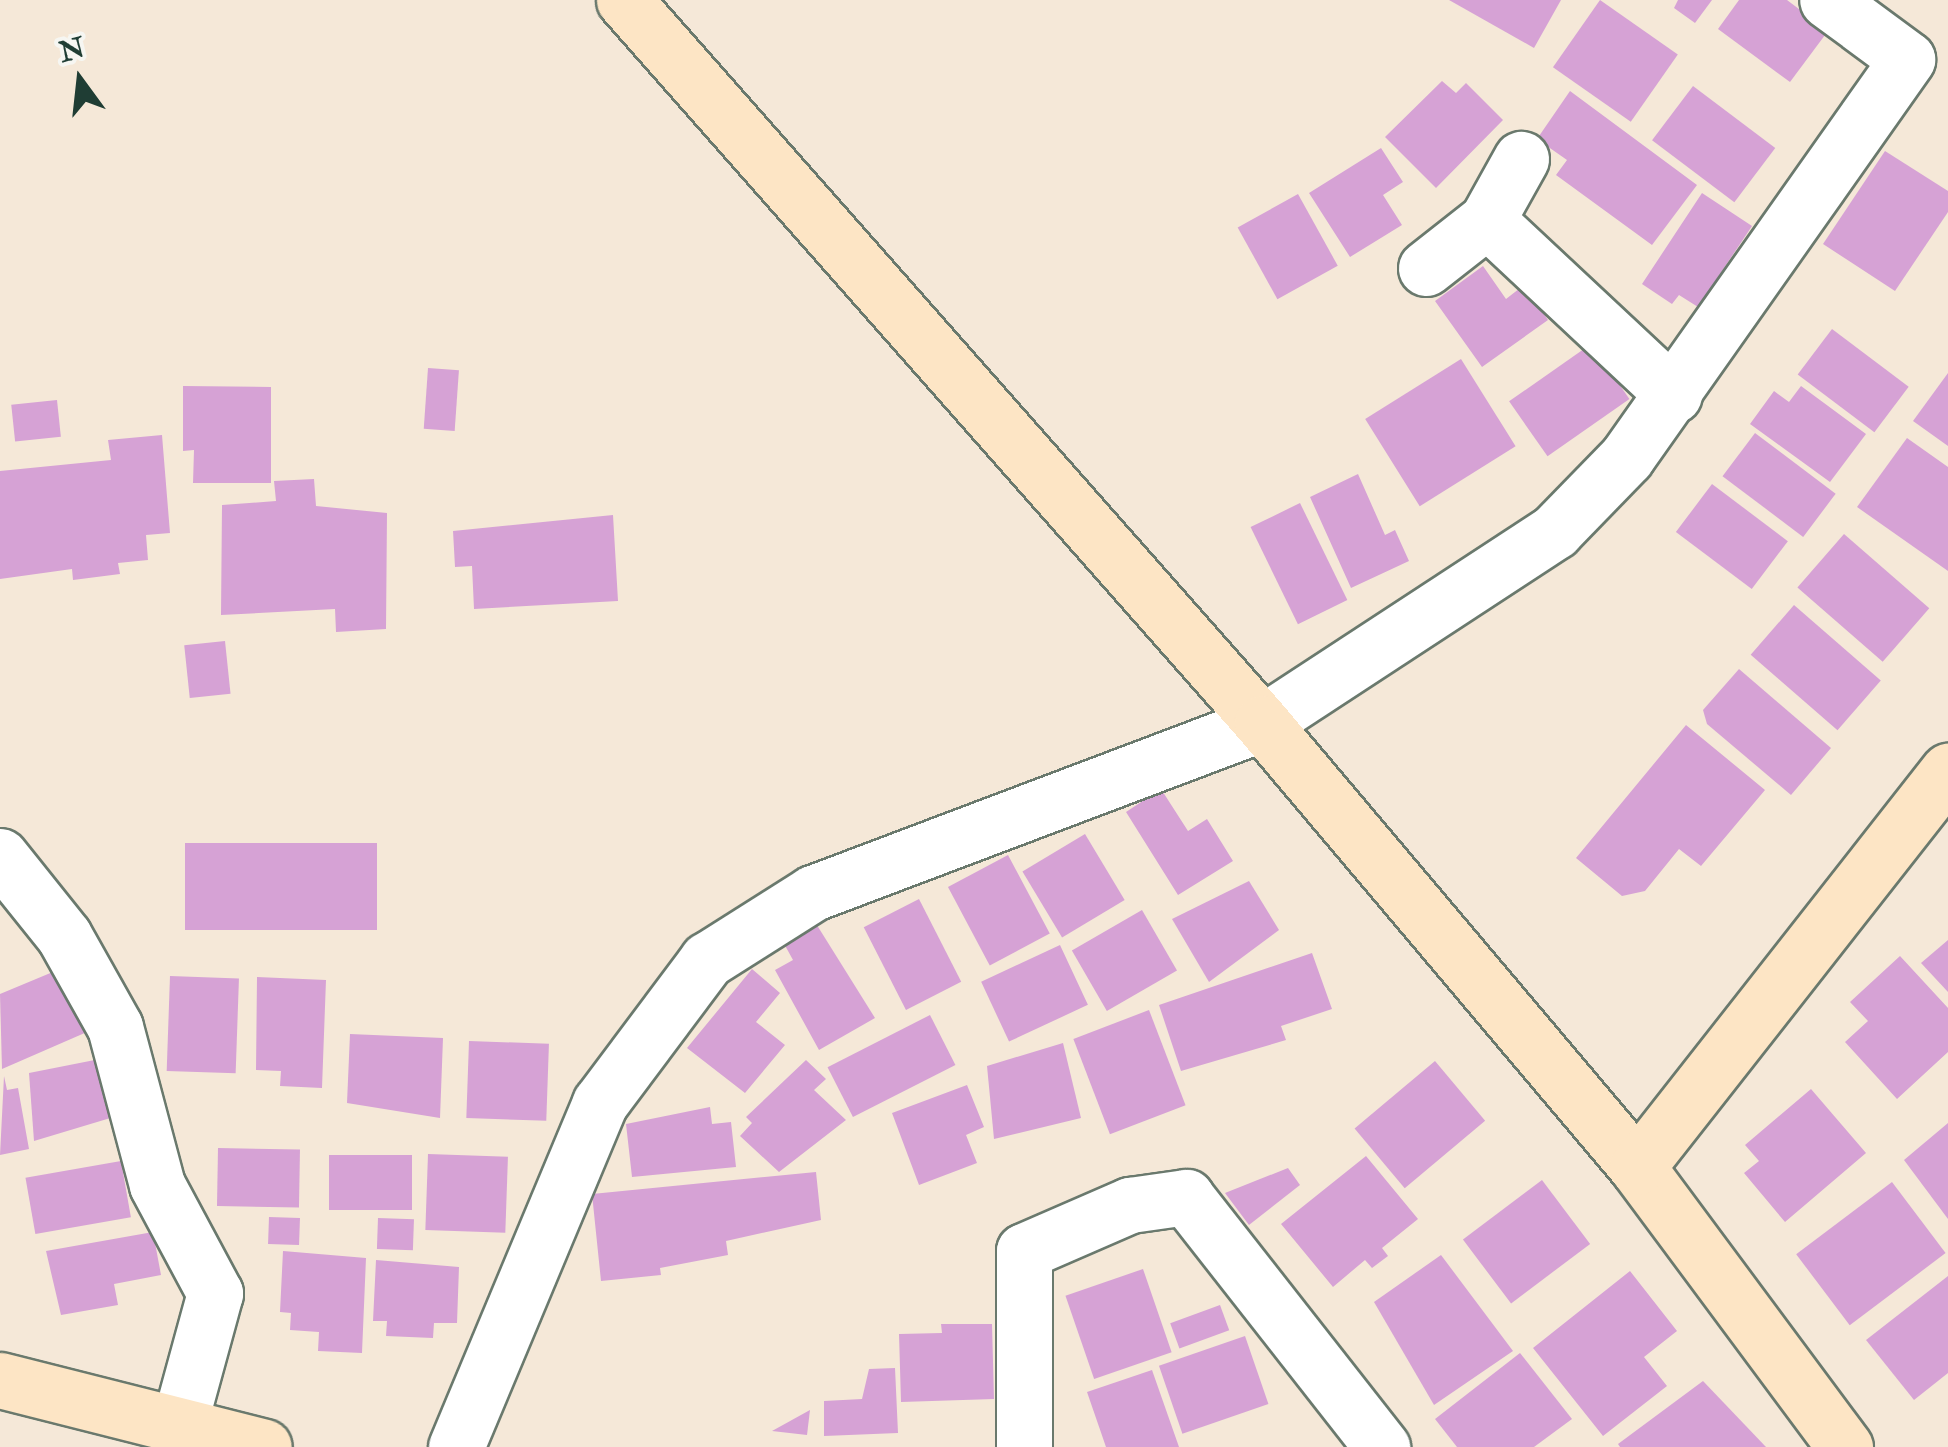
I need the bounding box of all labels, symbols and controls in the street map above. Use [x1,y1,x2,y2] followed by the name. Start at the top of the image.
[30,30,130,130] north arrow
[55,30,89,71] text: N

